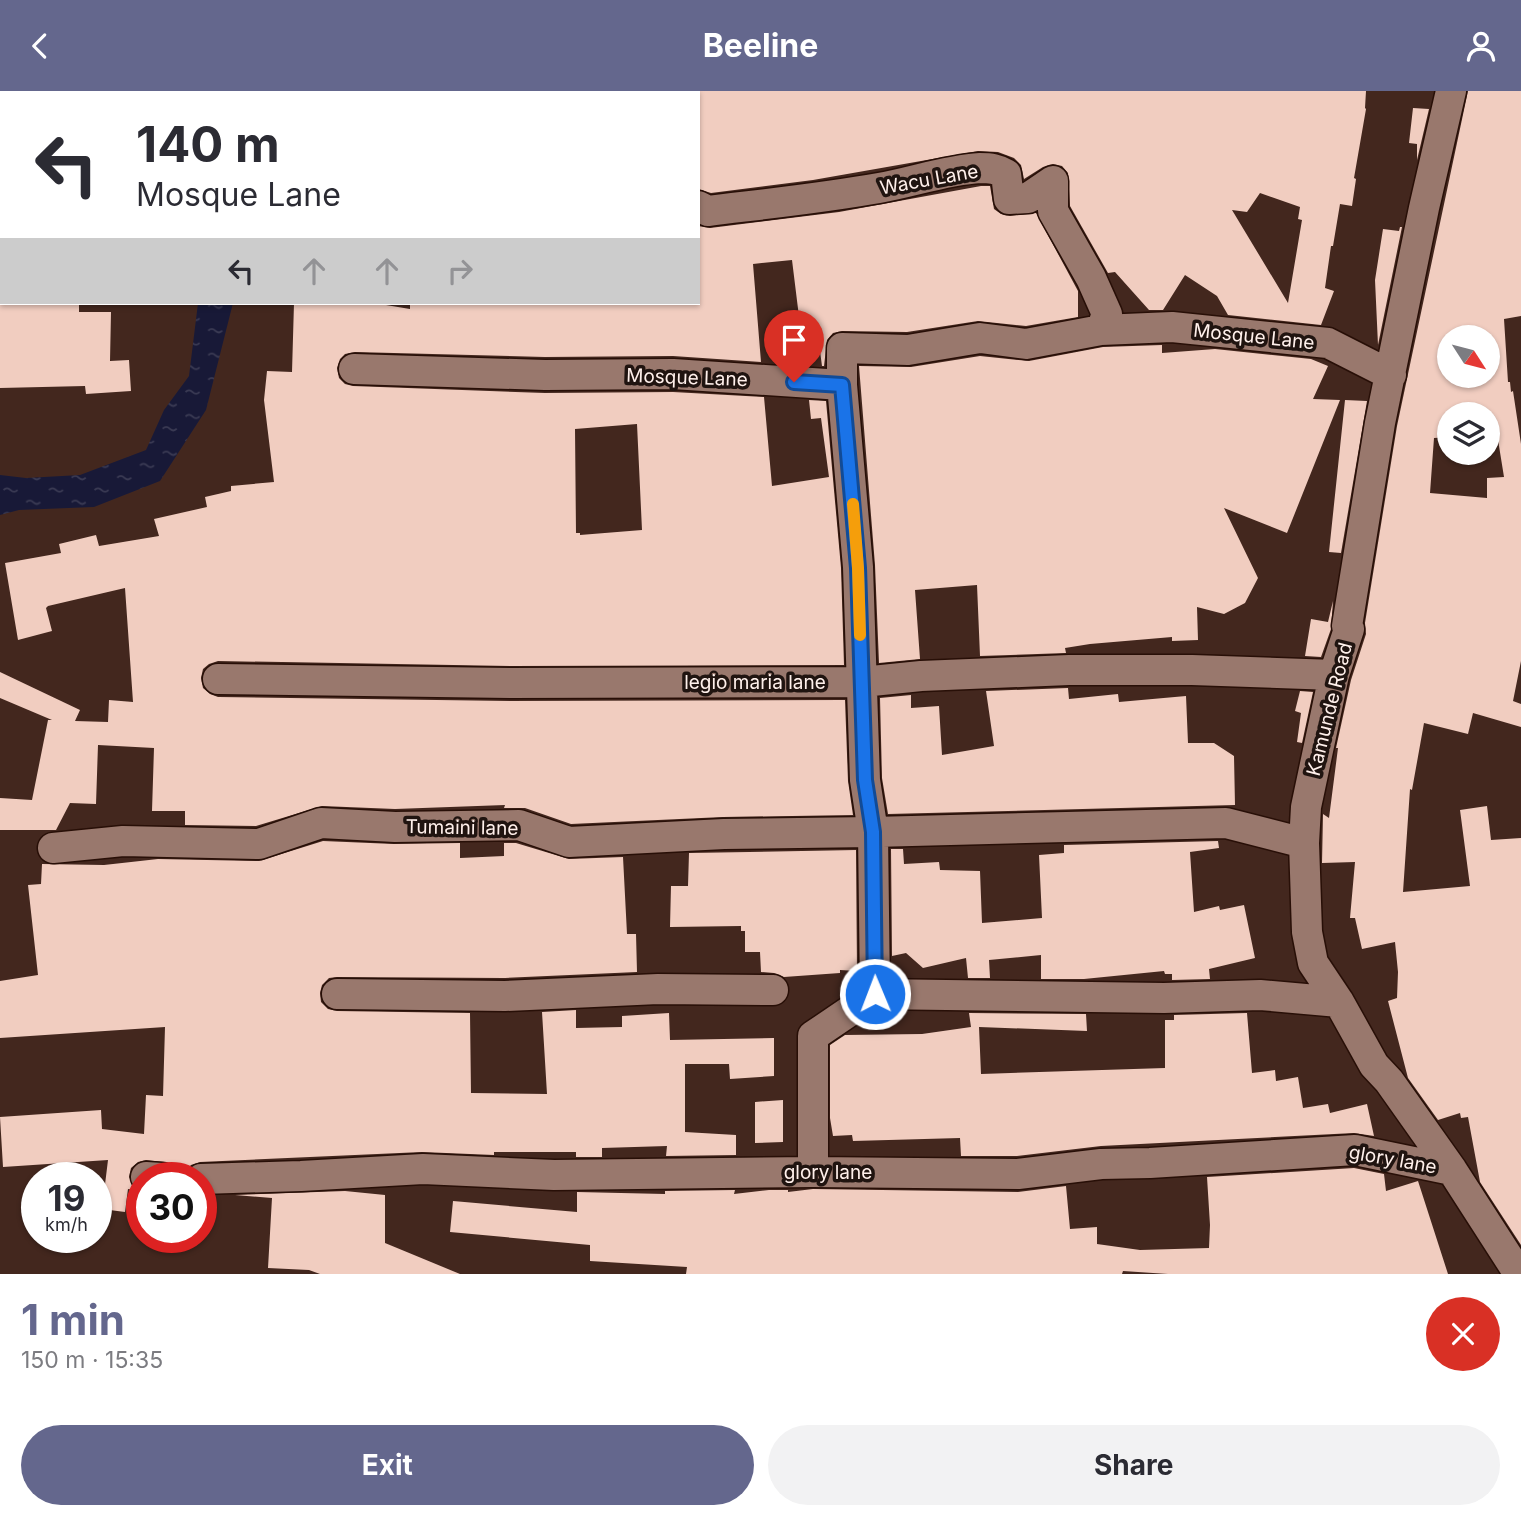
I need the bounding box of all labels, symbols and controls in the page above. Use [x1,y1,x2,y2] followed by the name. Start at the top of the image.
[703,26,818,65] text: Beeline
[21,27,59,65] icon: back
[1462,27,1500,65] icon: person
[136,115,280,174] text: 140 m
[21,119,112,210] icon: left
[878,160,980,199] street label: Wacu Lane
[136,175,341,214] text: Mosque Lane
[222,252,260,290] icon: left
[295,252,333,290] icon: ahead
[368,252,406,290] icon: ahead
[441,252,479,290] icon: right
[764,310,824,382] pin
[1192,319,1316,354] street label: Mosque Lane
[775,321,813,359] icon: arrive
[1437,325,1500,389] north arrow
[1437,325,1500,465] map controls
[626,364,748,391] street label: Mosque Lane
[1437,402,1500,465] button: layers
[1302,640,1357,778] street label: Kamunde Road
[684,671,826,694] street label: legio maria lane
[405,815,519,840] street label: Tumaini lane
[838,957,912,1031] position arrow
[1347,1140,1439,1179] street label: glory lane
[784,1161,872,1184] street label: glory lane
[126,1162,217,1253] speed limit sign: 30
[48,1177,85,1219] text: 19
[45,1214,88,1235] text: km/h
[21,1294,125,1345] text: 1 min
[1426,1297,1500,1371] button: close
[21,1346,163,1374] text: 150 m · 15:35
[21,1425,754,1505] button: Exit
[768,1425,1500,1505] button: Share

